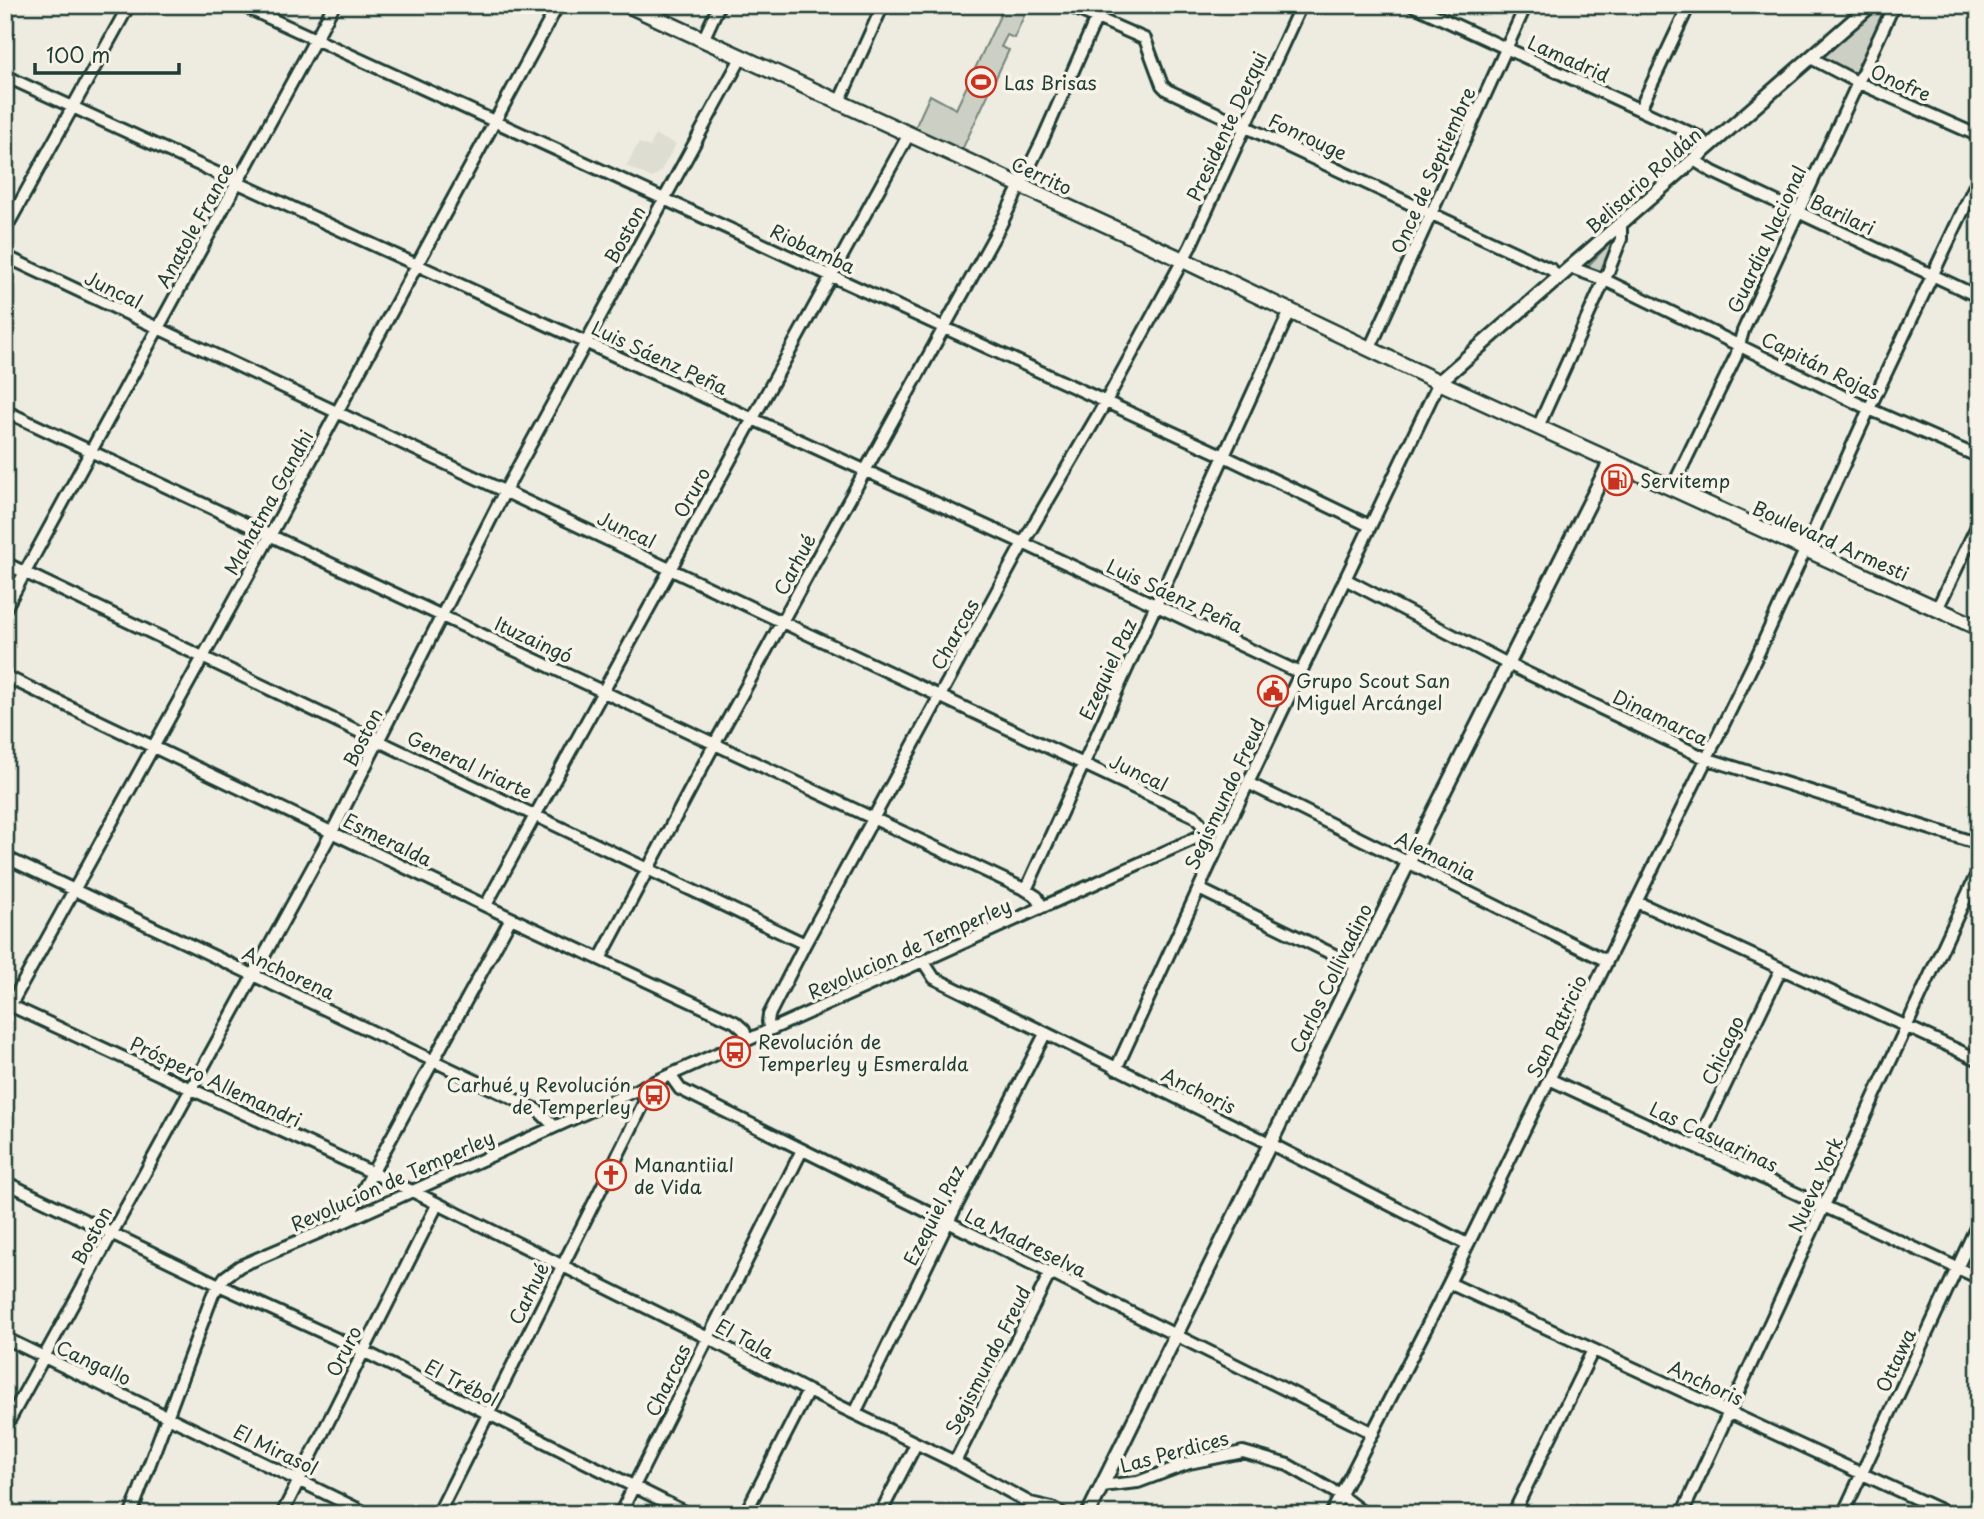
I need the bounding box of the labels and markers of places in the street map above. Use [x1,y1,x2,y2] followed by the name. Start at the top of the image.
[964,65,998,99] sports icon: Las Brisas
[1004,68,1097,96] place label: Las Brisas
[1600,463,1634,497] fuel station icon: Servitemp
[1640,466,1730,494] place label: Servitemp
[1296,666,1450,716] place label: Grupo Scout San Miguel Arcángel
[1256,674,1290,708] public building icon: Grupo Scout San Miguel Arcángel
[758,1027,969,1077] place label: Revolución de Temperley y Esmeralda
[718,1035,752,1069] bus stop icon: Revolución de Temperley y Esmeralda
[447,1070,631,1120] place label: Carhué y Revolución de Temperley
[637,1078,671,1112] bus stop icon: Carhué y Revolución de Temperley
[634,1150,734,1200] place label: Manantiial de Vida
[594,1158,628,1192] church icon: Manantiial de Vida

